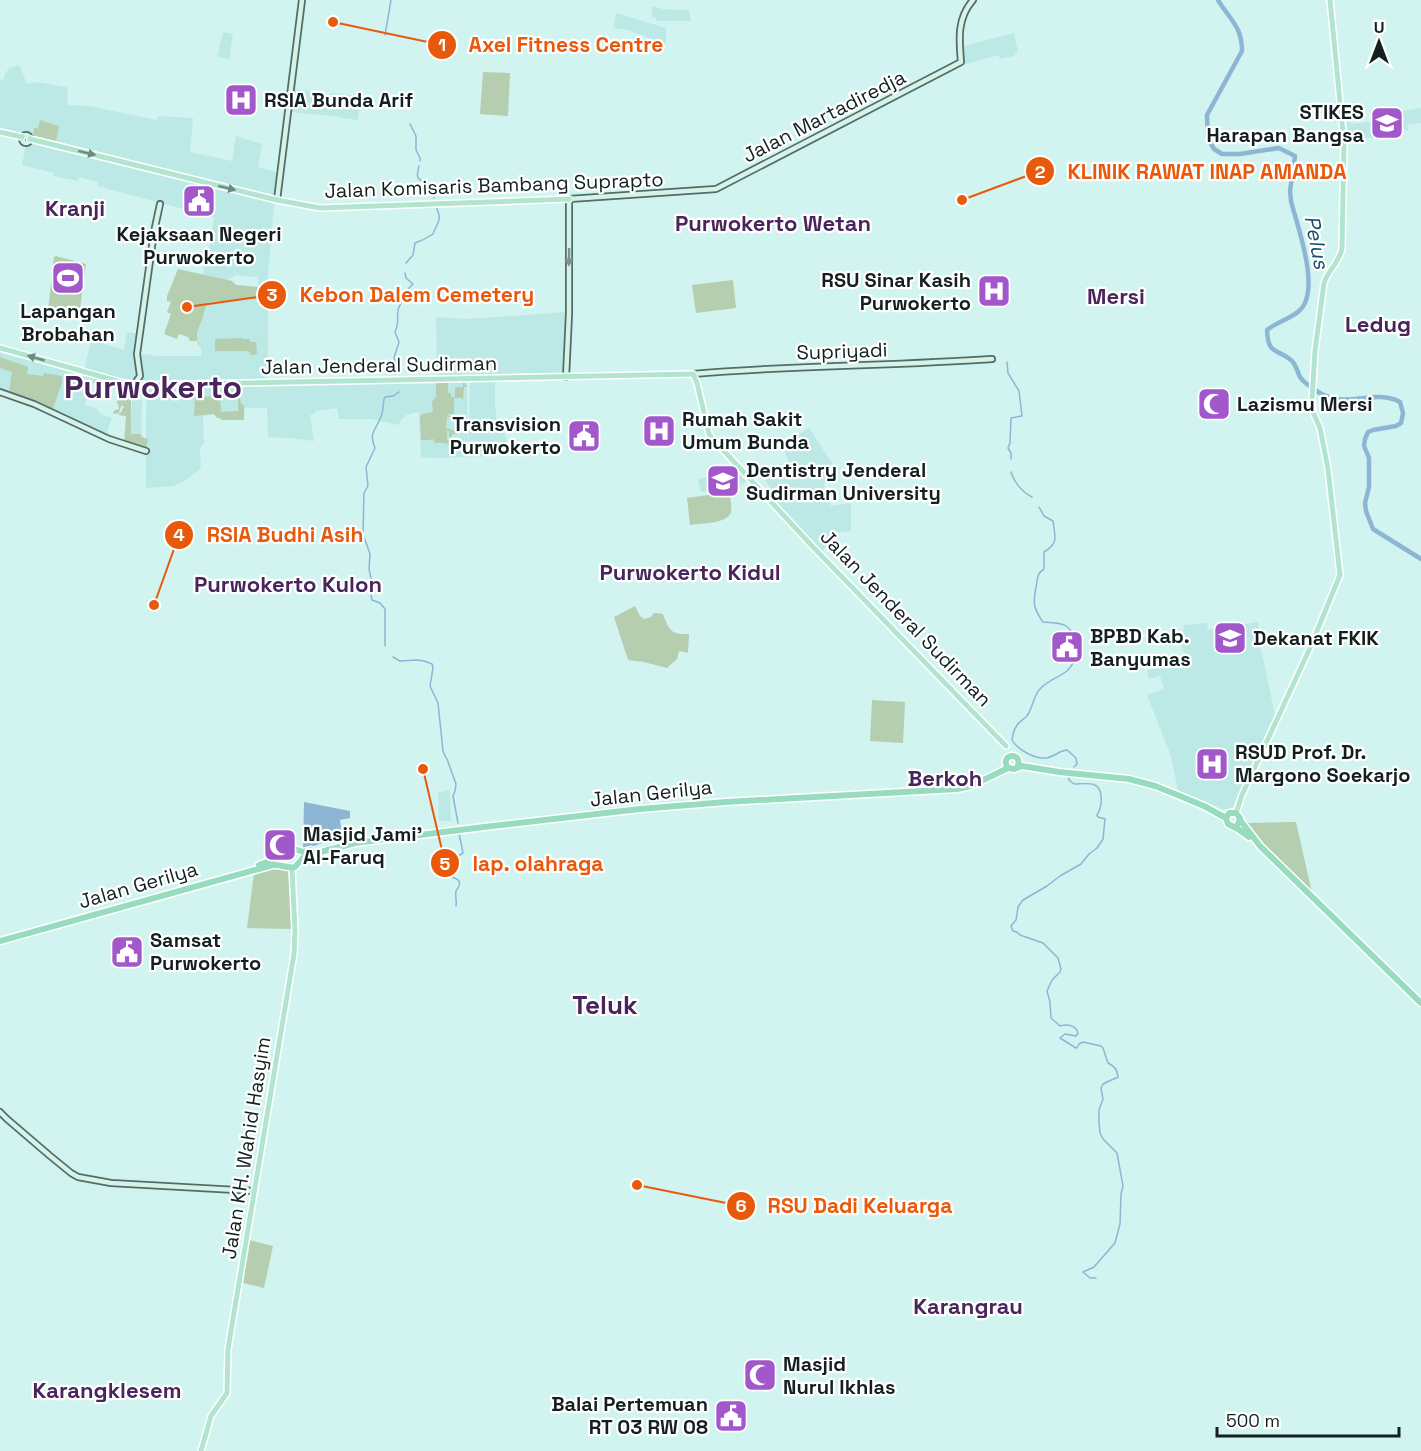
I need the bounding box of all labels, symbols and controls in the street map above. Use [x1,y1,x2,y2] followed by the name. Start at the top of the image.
[1349,12,1409,72] north arrow
[1374,17,1384,38] text: U
[427,25,675,64] callout: Axel Fitness Centre
[469,31,663,58] text: Axel Fitness Centre
[438,33,446,56] text: 1
[738,64,910,168] street label: Jalan Martadiredja
[223,82,259,118] hospital icon: RSIA Bunda Arif
[264,87,414,113] place label: RSIA Bunda Arif
[1206,99,1364,148] place label: STIKES Harapan Bangsa
[1369,105,1405,141] school or university icon: STIKES Harapan Bangsa
[78,149,96,159] one-way arrow
[1025,152,1359,191] callout: KLINIK RAWAT INAP AMANDA
[1068,158,1346,185] text: KLINIK RAWAT INAP AMANDA
[1035,160,1046,183] text: 2
[324,166,664,204] street label: Jalan Komisaris Bambang Suprapto
[181,183,217,219] public building icon: Kejaksaan Negeri Purwokerto
[218,183,237,193] one-way arrow
[45,194,105,222] district label: Kranji
[675,209,871,237] district label: Purwokerto Wetan
[1299,213,1336,272] water label: Pelus
[116,221,282,270] place label: Kejaksaan Negeri Purwokerto
[564,248,574,267] one-way arrow
[50,260,86,296] sports icon: Lapangan Brobahan
[821,267,971,316] place label: RSU Sinar Kasih Purwokerto
[976,273,1012,309] hospital icon: RSU Sinar Kasih Purwokerto
[257,276,546,315] callout: Kebon Dalem Cemetery
[300,281,534,308] text: Kebon Dalem Cemetery
[1087,282,1145,310] district label: Mersi
[267,283,278,306] text: 3
[20,298,116,347] place label: Lapangan Brobahan
[1345,310,1411,338] district label: Ledug
[796,336,888,366] street label: Supriyadi
[261,350,497,380] street label: Jalan Jenderal Sudirman
[27,353,45,362] one-way arrow
[64,367,242,407] district label: Purwokerto
[1196,386,1232,422] mosque icon: Lazismu Mersi
[1237,391,1373,417] place label: Lazismu Mersi
[682,406,810,455] place label: Rumah Sakit Umum Bunda
[450,411,561,460] place label: Transvision Purwokerto
[641,413,677,449] hospital icon: Rumah Sakit Umum Bunda
[566,418,602,454] public building icon: Transvision Purwokerto
[746,457,941,506] place label: Dentistry Jenderal Sudirman University
[705,463,741,499] school or university icon: Dentistry Jenderal Sudirman University
[164,515,375,554] callout: RSIA Budhi Asih
[207,521,363,548] text: RSIA Budhi Asih
[173,523,185,546] text: 4
[815,524,997,712] street label: Jalan Jenderal Sudirman
[599,558,781,586] district label: Purwokerto Kidul
[194,570,382,598] district label: Purwokerto Kulon
[1212,620,1248,656] school or university icon: Dekanat FKIK
[1090,623,1191,672] place label: BPBD Kab. Banyumas
[1253,625,1379,651] place label: Dekanat FKIK
[1049,629,1085,665] public building icon: BPBD Kab. Banyumas
[1235,739,1410,788] place label: RSUD Prof. Dr. Margono Soekarjo
[1194,746,1230,782] hospital icon: RSUD Prof. Dr. Margono Soekarjo
[908,764,982,792] district label: Berkoh
[589,774,713,812] street label: Jalan Gerilya
[303,821,422,870] place label: Masjid Jami' Al-Faruq
[262,827,298,863] mosque icon: Masjid Jami' Al-Faruq
[430,844,616,883] callout: lap. olahraga
[473,850,604,877] text: lap. olahraga
[440,852,451,875] text: 5
[75,856,201,914] street label: Jalan Gerilya
[150,927,261,976] place label: Samsat Purwokerto
[109,934,145,970] public building icon: Samsat Purwokerto
[572,988,638,1022] district label: Teluk
[216,1035,276,1261] street label: Jalan KH. Wahid Hasyim
[726,1186,965,1225] callout: RSU Dadi Keluarga
[768,1192,952,1219] text: RSU Dadi Keluarga
[735,1194,747,1217] text: 6
[913,1292,1023,1320] district label: Karangrau
[783,1351,896,1400] place label: Masjid Nurul Ikhlas
[742,1357,778,1393] mosque icon: Masjid Nurul Ikhlas
[32,1376,182,1404] district label: Karangklesem
[551,1391,708,1440] place label: Balai Pertemuan RT 03 RW 08
[713,1398,749,1434] public building icon: Balai Pertemuan RT 03 RW 08
[1217,1400,1398,1438] scale bar
[1226,1409,1280,1432] text: 500 m

